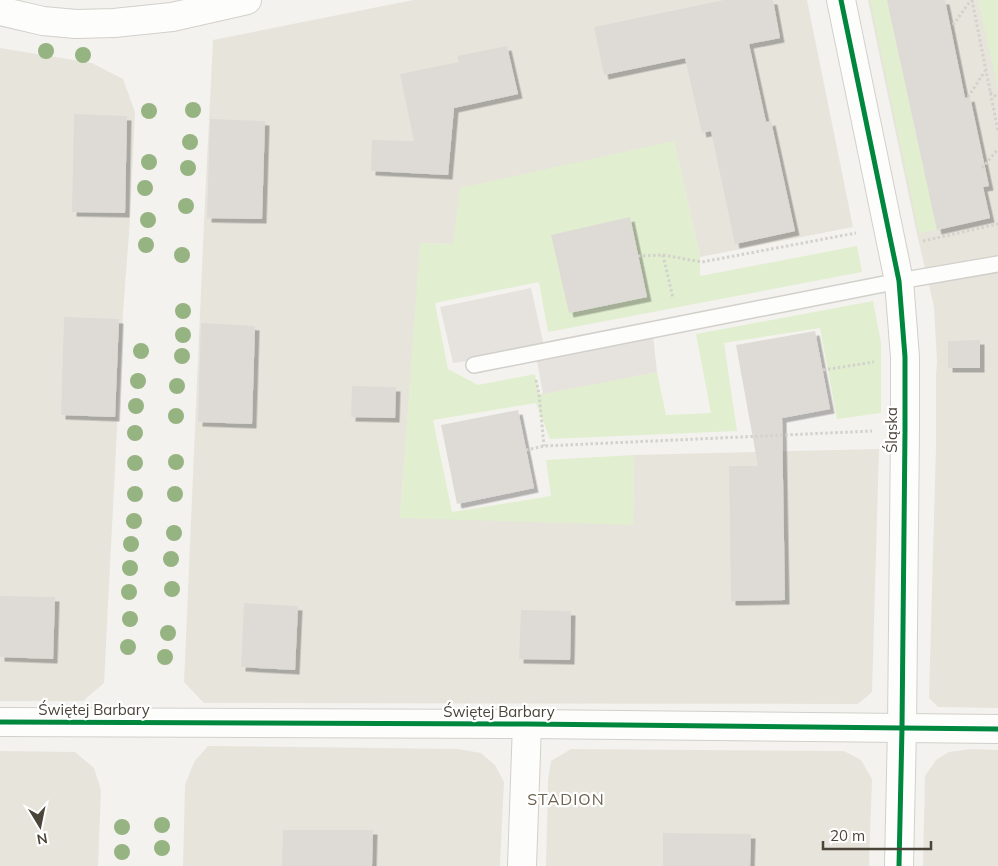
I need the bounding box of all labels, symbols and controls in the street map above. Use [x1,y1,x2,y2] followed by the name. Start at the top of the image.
[882,407,901,453] street label: Śląska
[38,700,150,719] street label: Świętej Barbary
[443,702,555,721] street label: Świętej Barbary
[527,789,605,809] district label: STADION
[15,801,65,851] north arrow
[823,818,930,850] scale bar
[830,826,865,845] text: 20 m
[35,829,49,849] text: N

